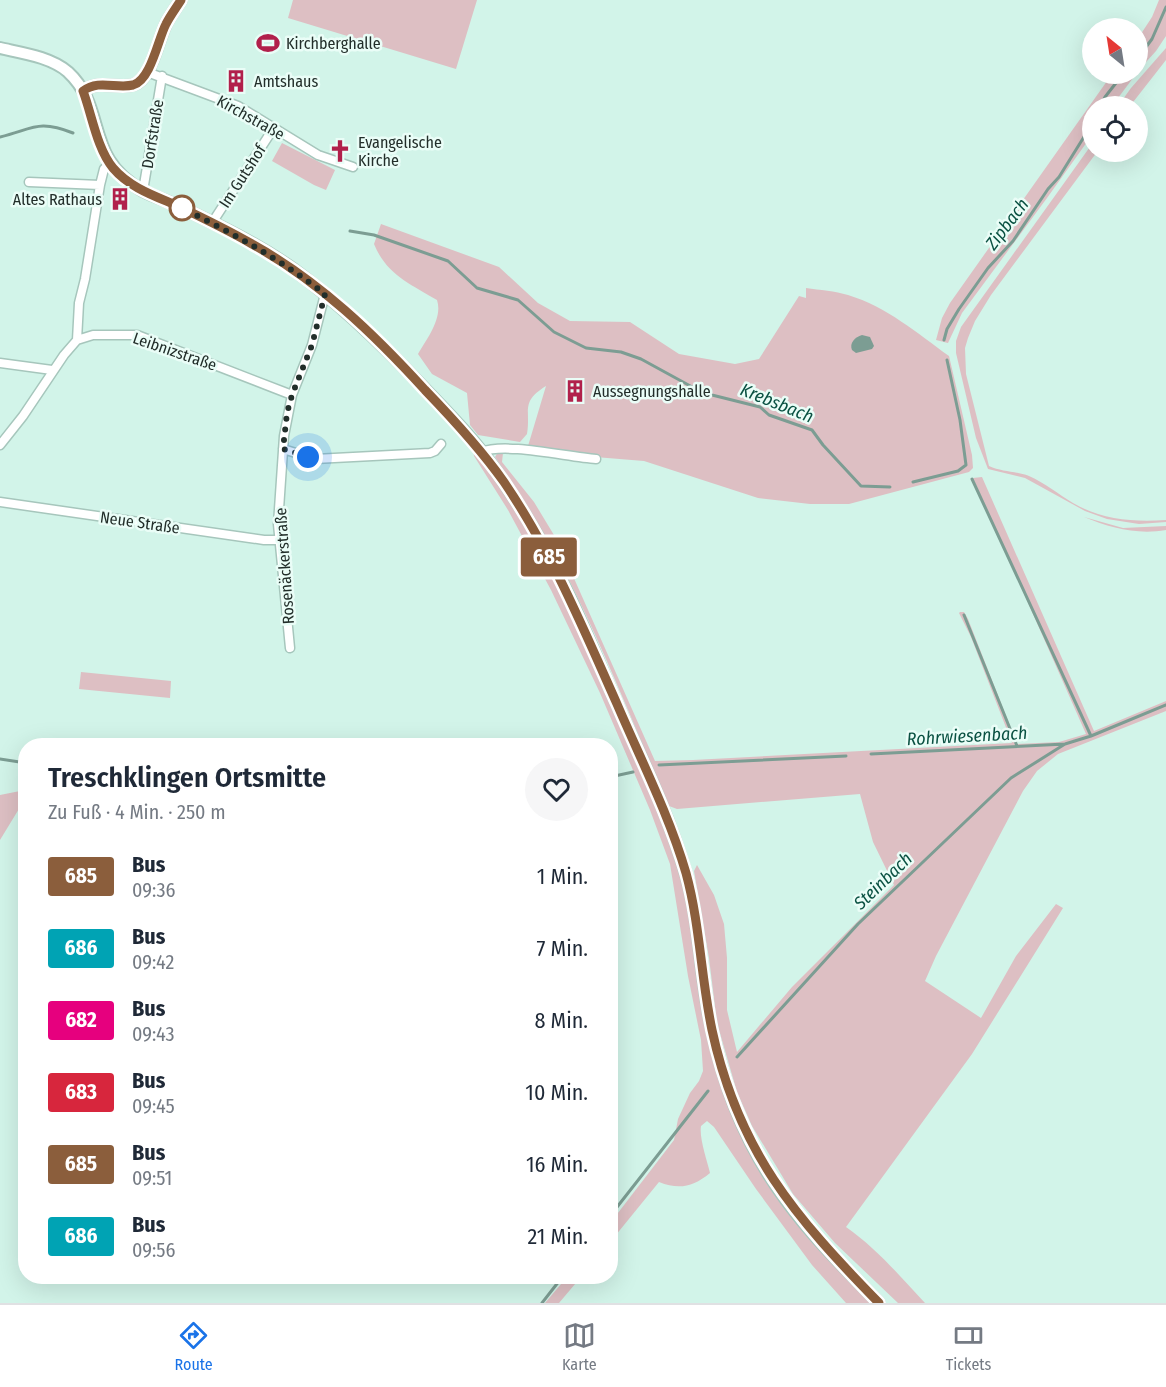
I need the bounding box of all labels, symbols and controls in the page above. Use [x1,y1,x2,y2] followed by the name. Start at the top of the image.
[1082,18,1148,84] north arrow
[1082,18,1148,162] map controls
[255,30,281,56] sports icon: Kirchberghalle
[286,34,381,53] place label: Kirchberghalle
[223,68,249,94] building icon: Amtshaus
[254,72,318,91] place label: Amtshaus
[214,91,288,144] street label: Kirchstraße
[1082,96,1148,162] button: locate
[138,98,167,170] street label: Dorfstraße
[358,133,442,170] place label: Evangelische Kirche
[327,138,353,164] church icon: Evangelische Kirche
[215,140,270,211] street label: Im Gutshof
[107,186,133,212] building icon: Altes Rathaus
[13,190,102,209] place label: Altes Rathaus
[980,194,1033,255] water label: Zipbach
[169,195,195,221] unlabelled marker
[130,328,219,375] street label: Leibnizstraße
[562,378,588,404] building icon: Aussegnungshalle
[737,378,817,428] water label: Krebsbach
[593,382,711,401] place label: Aussegnungshalle
[293,442,323,472] your location
[271,507,298,625] street label: Rosenäckerstraße
[99,508,181,537] street label: Neue Straße
[514,538,584,576] line badge: 685
[533,544,565,570] text: 685
[906,722,1028,750] water label: Rohrwiesenbach
[525,758,588,821] button: heart
[48,761,326,794] text: Treschklingen Ortsmitte
[48,800,226,824] text: Zu Fuß · 4 Min. · 250 m
[848,848,917,915] water label: Steinbach
[132,851,165,878] text: Bus
[65,863,97,889] text: 685
[537,863,588,890] text: 1 Min.
[132,878,175,902] text: 09:36
[132,923,165,950] text: Bus
[64,935,98,961] text: 686
[536,935,588,962] text: 7 Min.
[132,950,174,974] text: 09:42
[132,995,165,1022] text: Bus
[65,1007,97,1033] text: 682
[534,1007,588,1034] text: 8 Min.
[132,1022,175,1046] text: 09:43
[132,1067,165,1094] text: Bus
[65,1079,97,1105] text: 683
[525,1079,588,1106] text: 10 Min.
[132,1094,175,1118] text: 09:45
[132,1139,165,1166] text: Bus
[65,1151,97,1177] text: 685
[526,1151,588,1178] text: 16 Min.
[132,1166,172,1190] text: 09:51
[132,1211,165,1238] text: Bus
[64,1223,98,1249] text: 686
[528,1223,588,1250] text: 21 Min.
[132,1238,175,1262] text: 09:56
[175,1319,213,1374] tab: Route
[562,1319,597,1374] tab: Karte
[946,1319,991,1374] tab: Tickets

